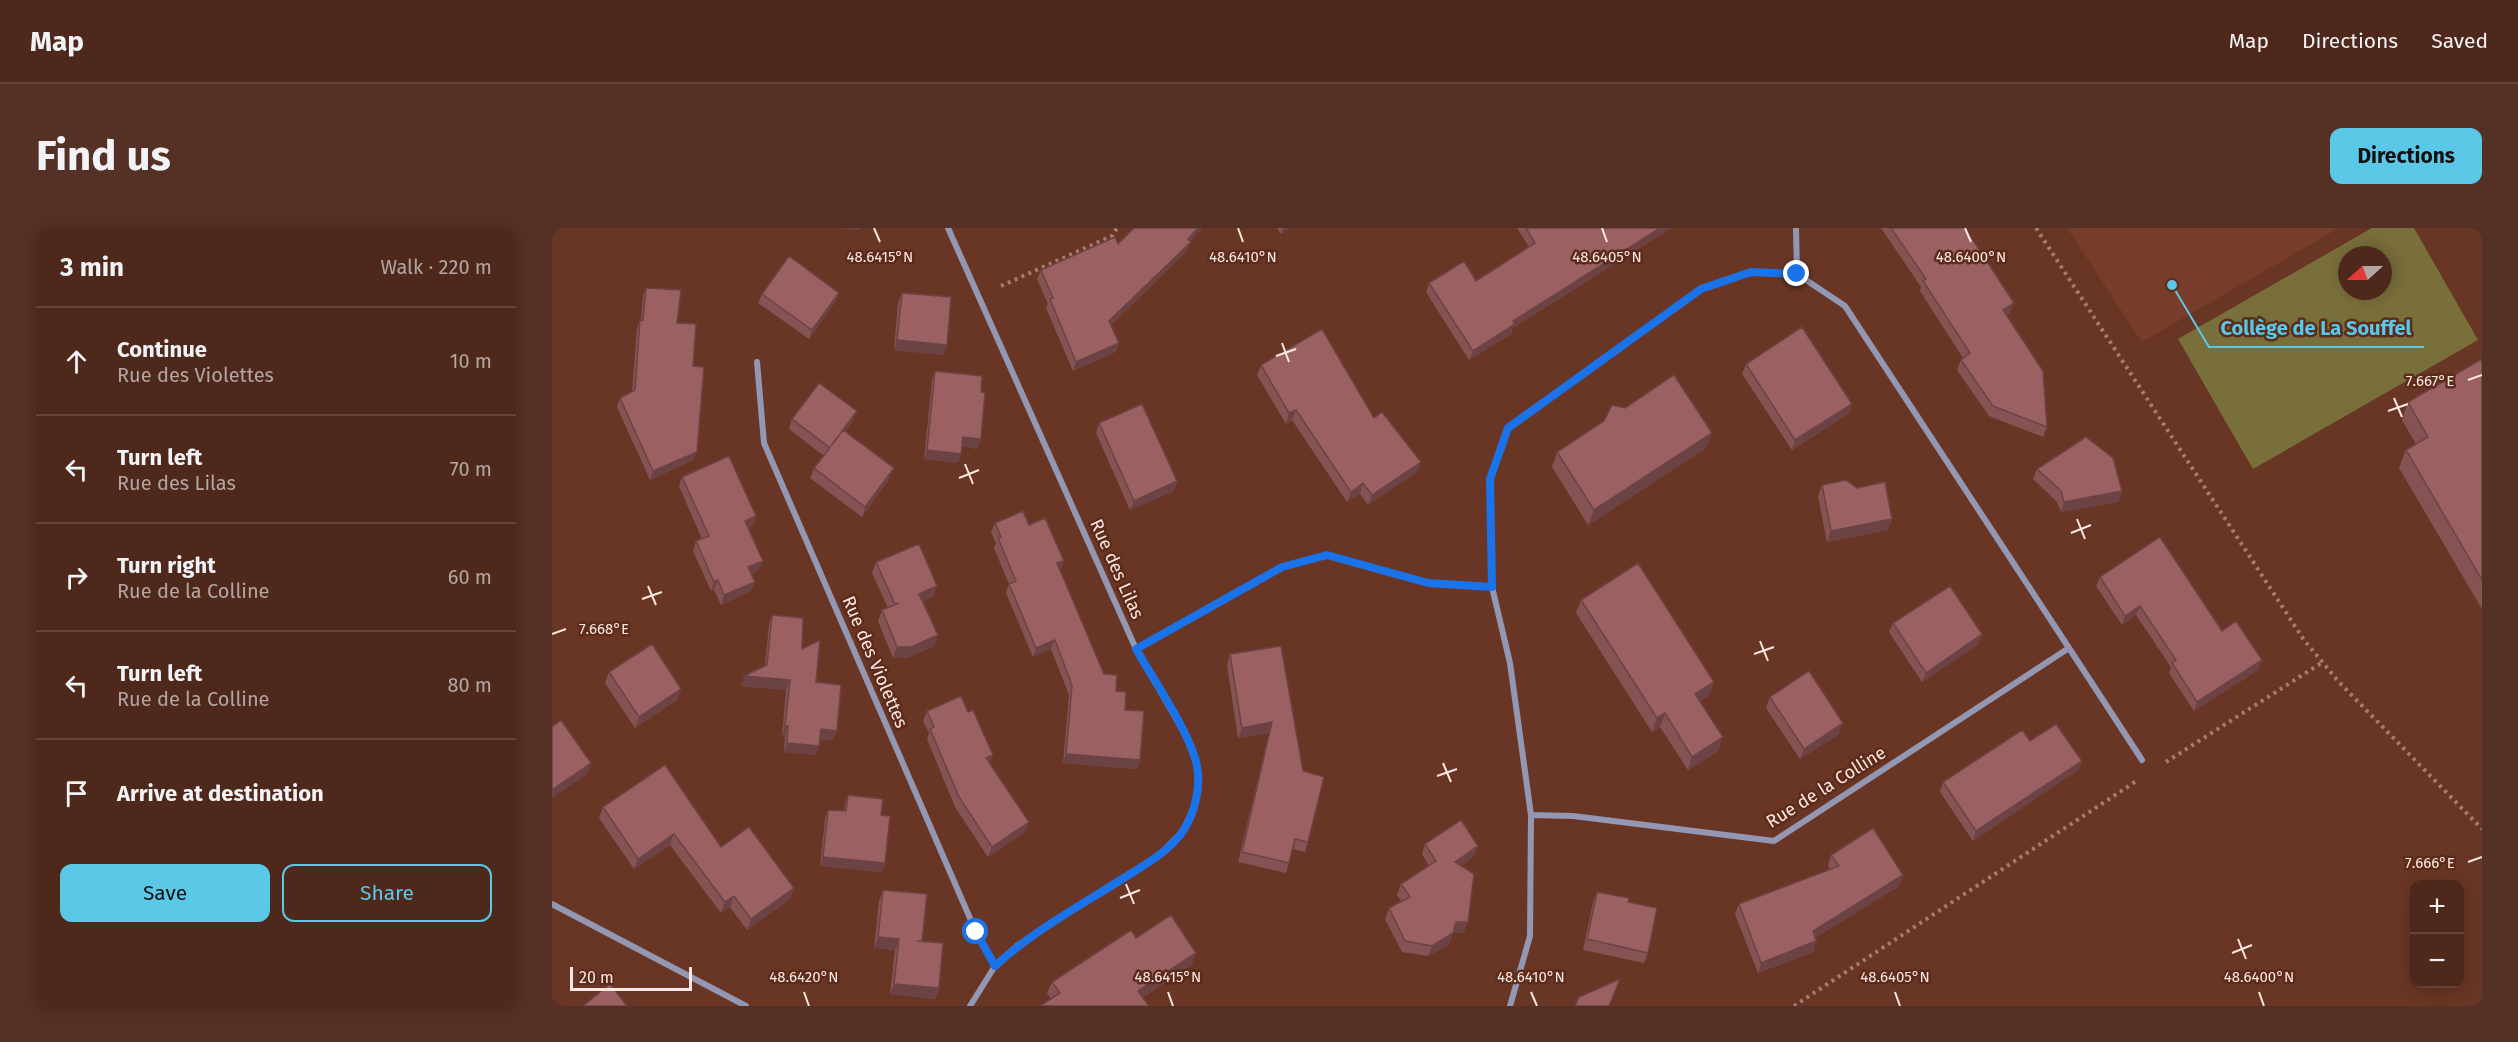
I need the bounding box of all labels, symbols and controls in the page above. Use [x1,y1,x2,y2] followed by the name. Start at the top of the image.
[30,25,84,58] text: Map
[2229,28,2269,54] text: Map
[2302,28,2398,54] text: Directions
[2431,28,2488,54] text: Saved
[2330,128,2482,184] button: Directions
[36,131,171,181] text: Find us
[2338,246,2392,300] north arrow
[847,248,913,266] text: 48.6415°N
[1209,248,1277,266] text: 48.6410°N
[1572,248,1642,266] text: 48.6405°N
[1936,248,2006,266] text: 48.6400°N
[60,252,124,283] text: 3 min
[381,255,492,279] text: Walk · 220 m
[1783,260,1809,286] route end
[2209,309,2424,347] callout: Collège de La Souffel
[2220,316,2412,340] text: Collège de La Souffel
[117,336,207,363] text: Continue
[60,345,93,378] icon: ahead
[450,349,492,373] text: 10 m
[117,363,274,387] text: Rue des Violettes
[2406,372,2454,390] text: 7.667°E
[117,444,202,471] text: Turn left
[60,453,93,486] icon: left
[450,457,492,481] text: 70 m
[117,471,236,495] text: Rue des Lilas
[1085,516,1149,622] street label: Rue des Lilas
[117,552,216,579] text: Turn right
[60,561,93,594] icon: right
[448,565,492,589] text: 60 m
[117,579,270,603] text: Rue de la Colline
[837,593,913,731] street label: Rue des Violettes
[579,620,629,638] text: 7.668°E
[117,660,202,687] text: Turn left
[60,669,93,702] icon: left
[447,673,492,697] text: 80 m
[117,687,270,711] text: Rue de la Colline
[1762,741,1890,833] street label: Rue de la Colline
[60,777,93,810] icon: arrive
[117,780,324,807] text: Arrive at destination
[2405,854,2455,872] text: 7.666°E
[60,864,270,922] button: Save
[282,864,492,922] button: Share
[2410,880,2464,988] map controls
[2410,880,2464,934] button: +
[962,918,988,944] route start
[2410,934,2464,988] button: −
[570,964,692,992] scale bar
[579,968,614,987] text: 20 m
[769,968,839,986] text: 48.6420°N
[1135,968,1201,986] text: 48.6415°N
[1497,968,1565,986] text: 48.6410°N
[1860,968,1930,986] text: 48.6405°N
[2224,968,2294,986] text: 48.6400°N

